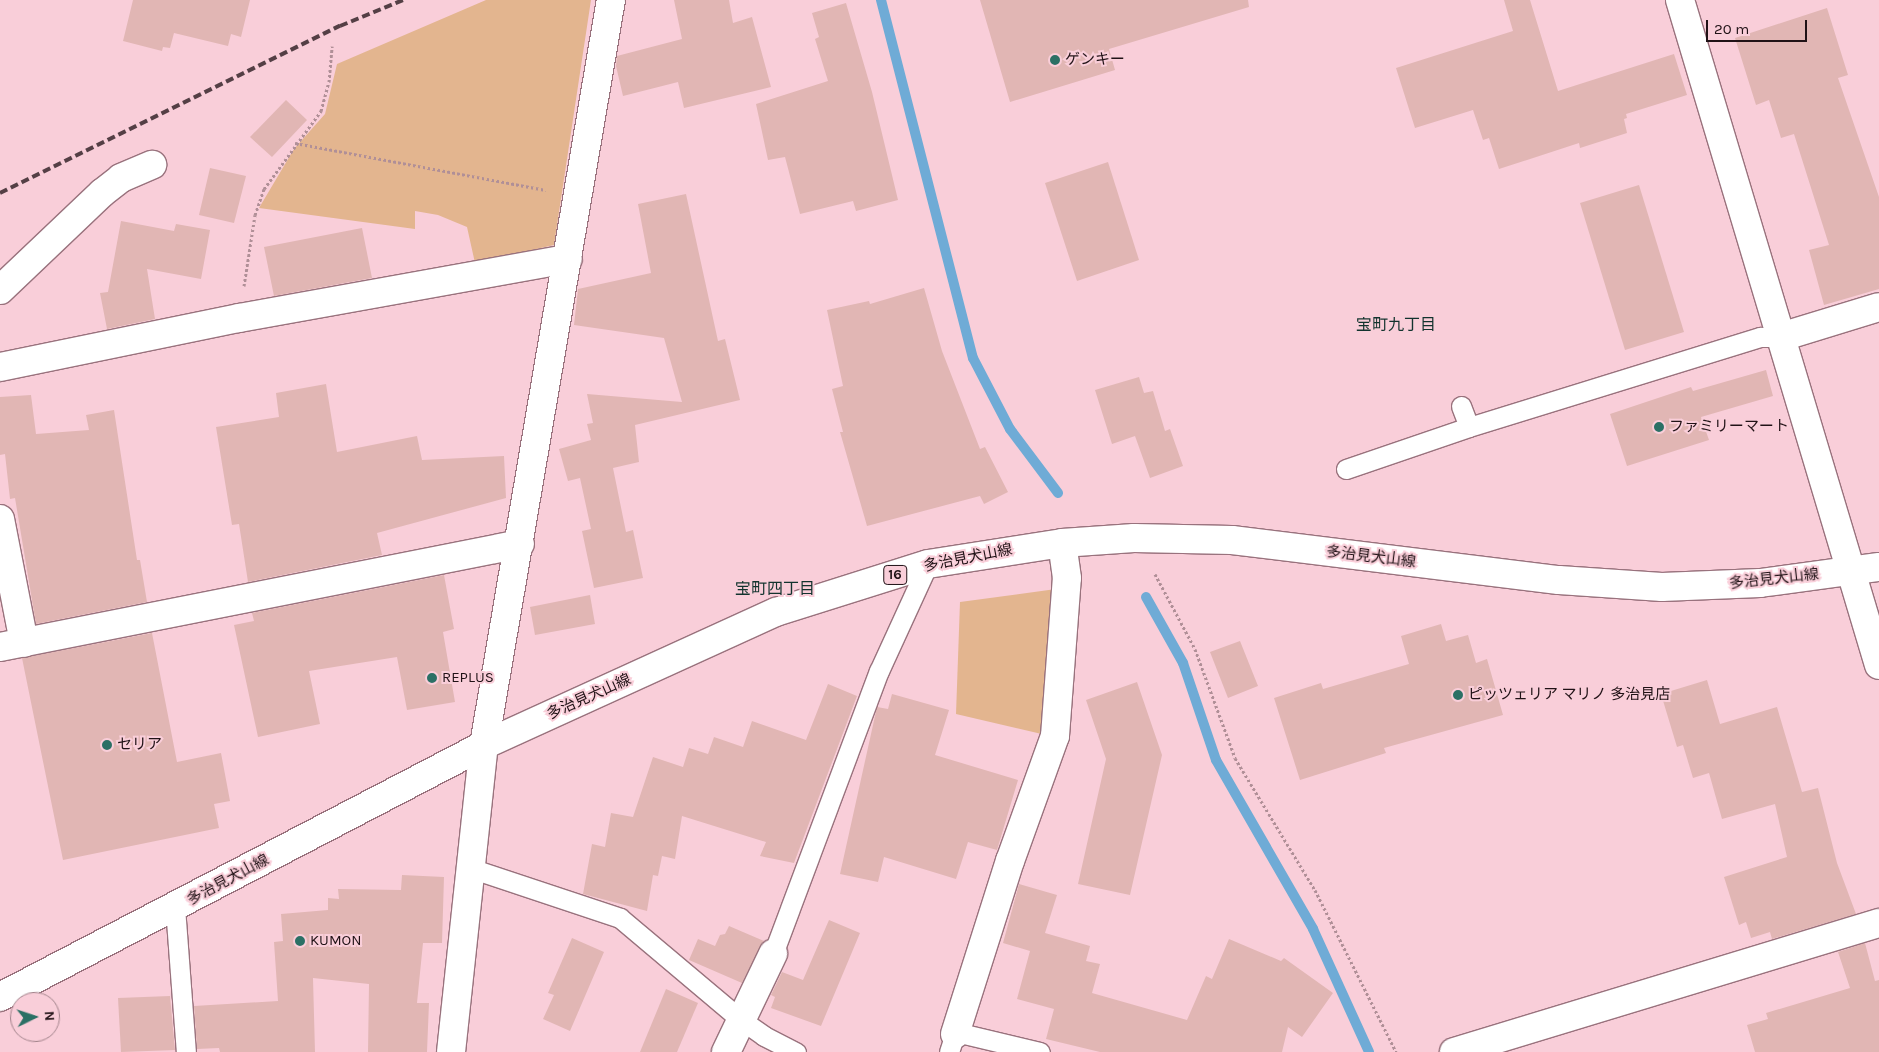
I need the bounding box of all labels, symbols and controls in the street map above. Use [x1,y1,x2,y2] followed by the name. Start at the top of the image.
[1709,10,1810,42] scale bar
[1714,20,1749,38] text: 20 m
[1065,51,1125,69] place label: ゲンキー
[1049,54,1061,66] marker: ゲンキー
[1356,315,1436,335] district label: 宝町九丁目
[1669,418,1789,436] place label: ファミリーマート
[1653,421,1665,433] marker: ファミリーマート
[922,541,1014,575] street label: 多治見犬山線
[1325,543,1417,571] street label: 多治見犬山線
[882,564,908,586] road number: 16
[1728,565,1820,593] street label: 多治見犬山線
[735,579,815,599] district label: 宝町四丁目
[442,669,494,687] place label: REPLUS
[544,670,634,724] street label: 多治見犬山線
[426,672,438,684] marker: REPLUS
[1468,686,1670,704] place label: ピッツェリア マリノ 多治見店
[1452,689,1464,701] marker: ピッツェリア マリノ 多治見店
[117,736,162,754] place label: セリア
[101,739,113,751] marker: セリア
[184,851,272,909] street label: 多治見犬山線
[310,932,362,950] place label: KUMON
[294,935,306,947] marker: KUMON
[10,992,60,1042] north arrow
[41,1010,58,1022] text: N

